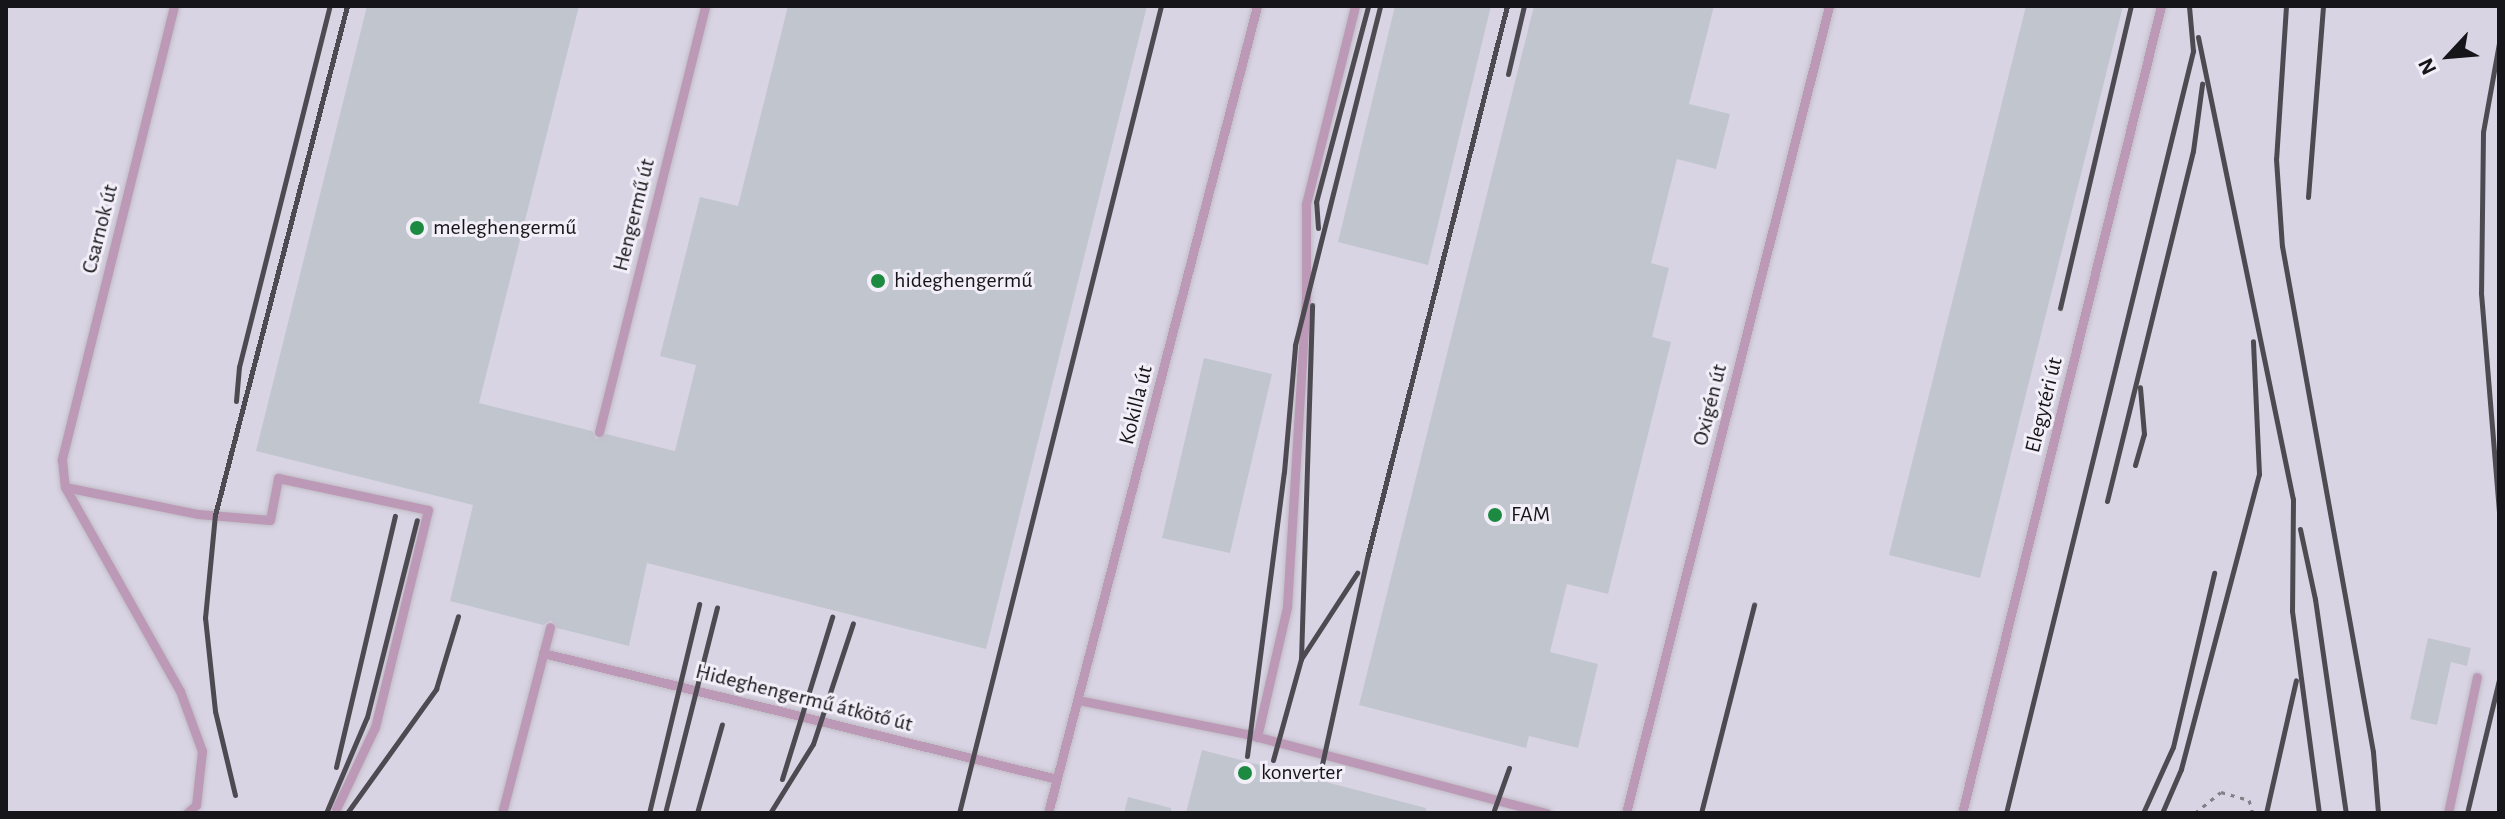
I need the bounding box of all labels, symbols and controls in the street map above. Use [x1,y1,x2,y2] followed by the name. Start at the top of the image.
[2409,16,2489,96] north arrow
[2414,55,2441,78] text: N
[607,156,661,274] street label: Hengermű út
[76,182,124,276] street label: Csarnok út
[433,215,577,241] place label: meleghengermű
[408,219,426,237] marker: meleghengermű
[894,268,1033,294] place label: hideghengermű
[869,272,887,290] marker: hideghengermű
[2019,355,2069,455] street label: Elegytéri út
[1687,362,1733,448] street label: Oxigén út
[1113,363,1159,447] street label: Kokilla út
[1511,502,1550,528] place label: FAM
[1486,506,1504,524] marker: FAM
[693,658,915,738] street label: Hideghengermű átkötő út
[1261,760,1342,786] place label: konverter
[1236,764,1254,782] marker: konverter

